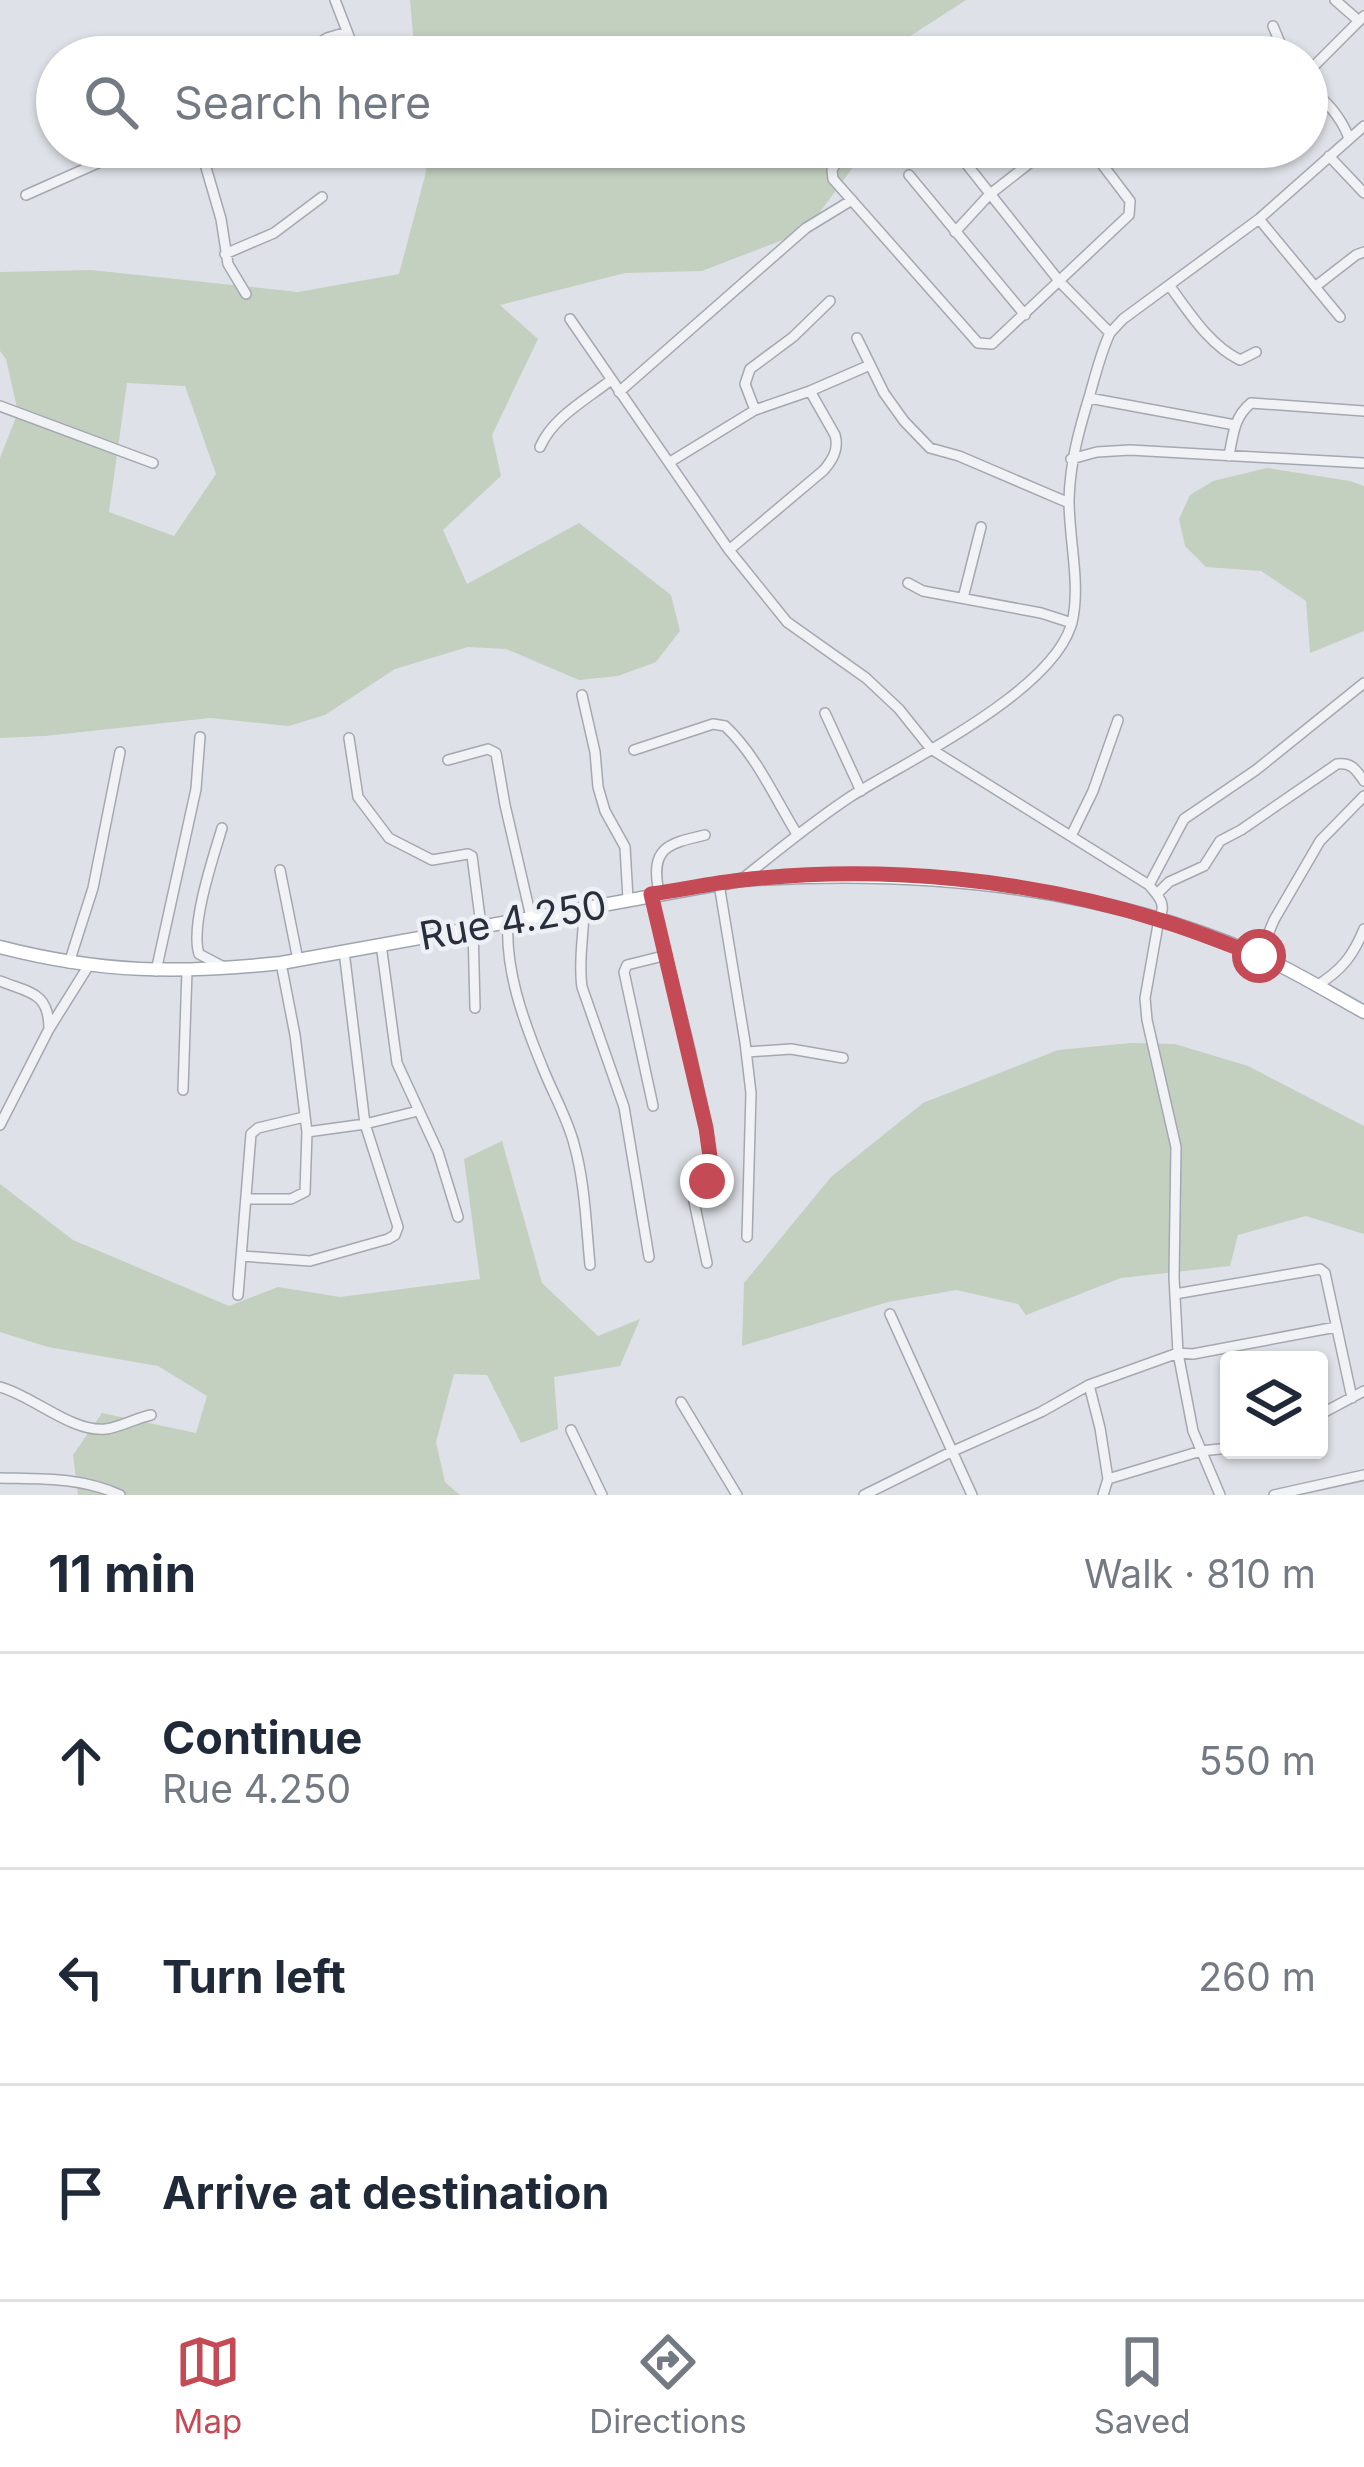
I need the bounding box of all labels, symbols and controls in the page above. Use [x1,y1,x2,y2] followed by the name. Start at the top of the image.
[36,36,1328,168] search box
[78,69,144,135] icon: search
[174,75,431,130] text: Search here
[416,880,610,959] street label: Rue 4.250
[1232,929,1286,983] route start
[680,1154,734,1208] route end
[1220,1351,1328,1459] map controls
[1220,1351,1328,1459] button: layers
[48,1543,196,1604] text: 11 min
[1084,1550,1316,1597] text: Walk · 810 m
[162,1710,362,1765] text: Continue
[48,1728,114,1794] icon: ahead
[1199,1737,1316,1784] text: 550 m
[162,1765,351,1812] text: Rue 4.250
[48,1944,114,2010] icon: left
[162,1949,346,2004] text: Turn left
[1198,1953,1316,2000] text: 260 m
[48,2160,114,2226] icon: arrive
[162,2165,609,2220] text: Arrive at destination
[174,2329,242,2441] tab: Map
[589,2329,747,2441] tab: Directions
[1094,2329,1190,2441] tab: Saved

